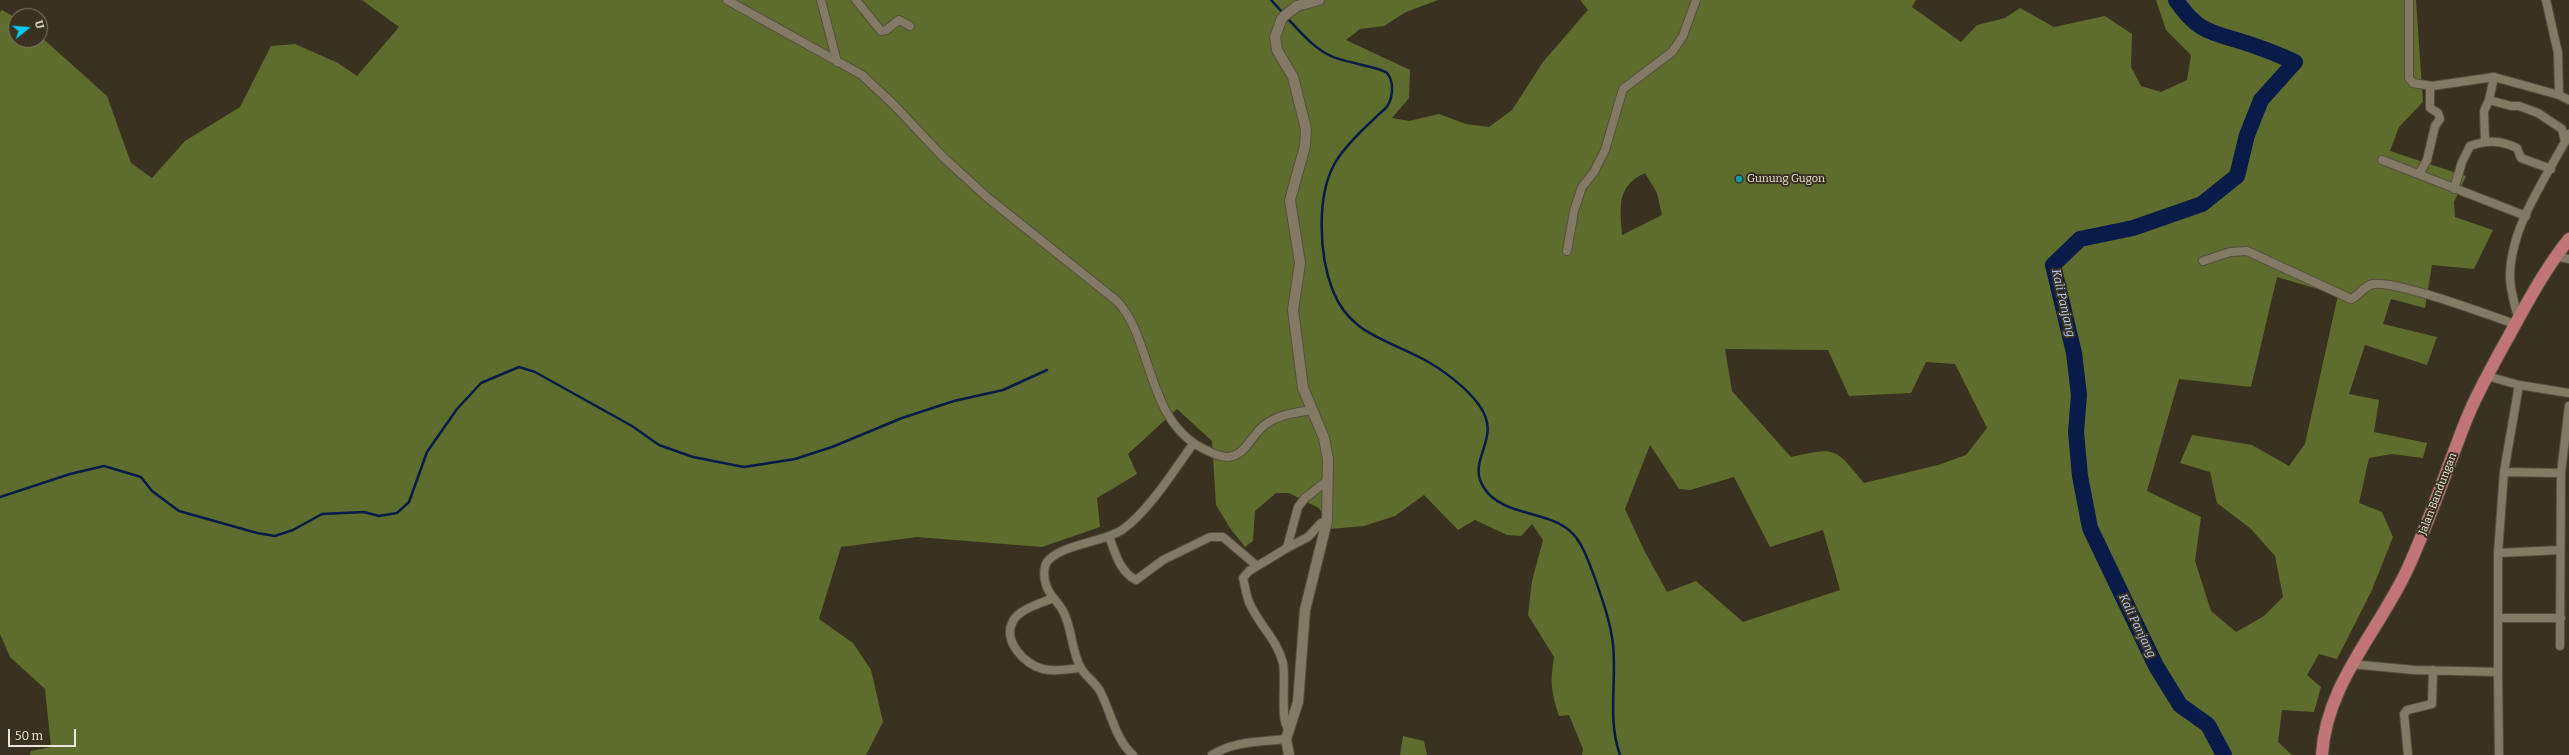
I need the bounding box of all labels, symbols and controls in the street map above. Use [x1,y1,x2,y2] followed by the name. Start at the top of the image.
[8,8,48,48] north arrow
[32,19,46,30] text: U
[1747,172,1825,186] place label: Gunung Gugon
[1734,174,1744,184] marker: Gunung Gugon
[2048,268,2078,338] water label: Kali Panjang
[2416,451,2460,537] street label: Jalan Bandungan
[2115,592,2159,660] water label: Kali Panjang
[10,721,78,747] scale bar
[15,729,43,743] text: 50 m

